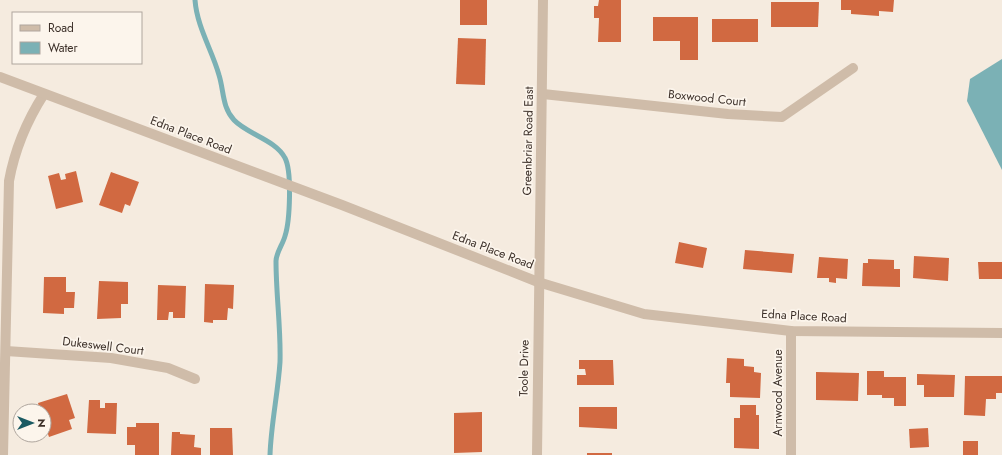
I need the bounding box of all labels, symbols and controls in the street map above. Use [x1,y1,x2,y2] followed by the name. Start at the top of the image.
[12,12,142,64] legend
[48,19,74,37] text: Road
[48,39,79,57] text: Water
[667,85,747,111] street label: Boxwood Court
[518,86,538,196] street label: Greenbriar Road East
[148,111,234,159] street label: Edna Place Road
[450,226,536,274] street label: Edna Place Road
[761,305,847,327] street label: Edna Place Road
[61,332,145,360] street label: Dukeswell Court
[515,339,533,397] street label: Toole Drive
[769,349,787,437] street label: Arnwood Avenue
[12,403,52,443] north arrow
[34,419,50,427] text: N

